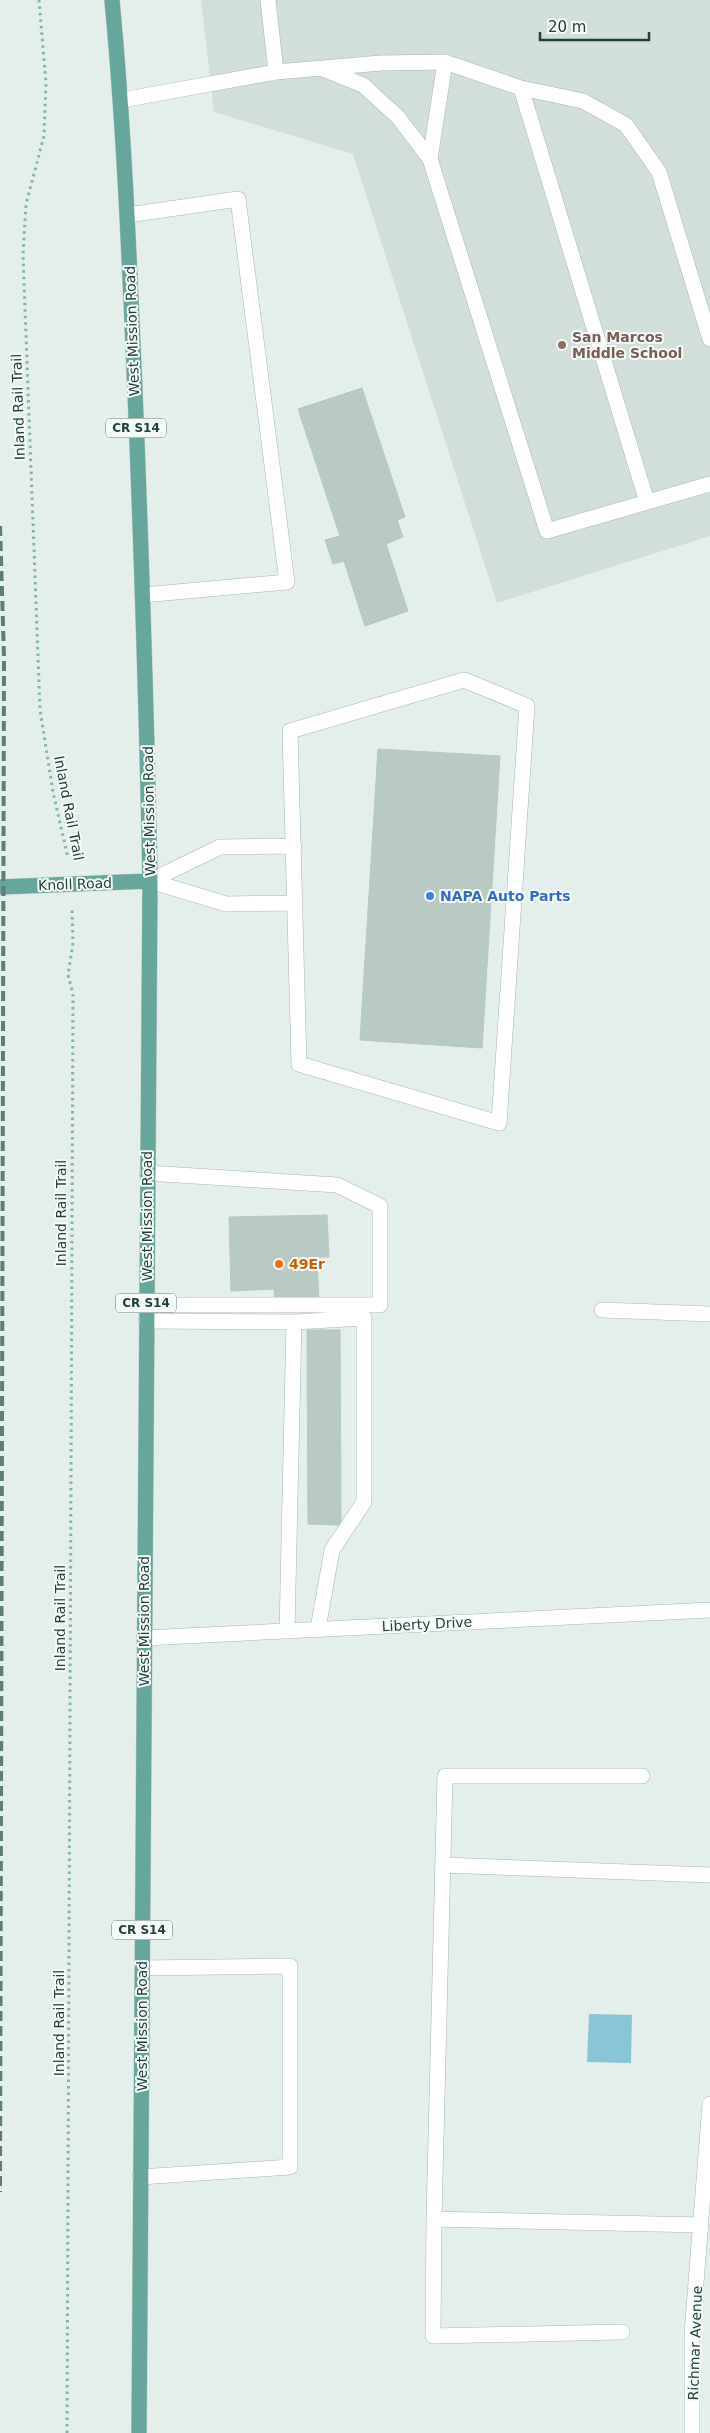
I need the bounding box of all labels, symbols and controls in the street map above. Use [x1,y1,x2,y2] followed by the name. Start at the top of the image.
[540,10,649,42] scale bar
[548,18,586,36] text: 20 m
[122,266,142,396] street label: West Mission Road
[572,329,682,361] place label: San Marcos Middle School
[556,339,568,351] marker: San Marcos Middle School
[8,353,28,461] street label: Inland Rail Trail
[106,418,166,438] road number: CR S14
[140,746,158,876] street label: West Mission Road
[51,754,87,862] street label: Inland Rail Trail
[38,875,112,893] street label: Knoll Road
[440,888,570,904] place label: NAPA Auto Parts
[424,890,436,902] marker: NAPA Auto Parts
[139,1151,155,1281] street label: West Mission Road
[53,1160,69,1266] street label: Inland Rail Trail
[289,1256,325,1272] place label: 49Er
[273,1258,285,1270] marker: 49Er
[116,1294,176,1312] road number: CR S14
[136,1556,152,1686] street label: West Mission Road
[52,1565,68,1671] street label: Inland Rail Trail
[381,1614,473,1634] street label: Liberty Drive
[112,1920,172,1940] road number: CR S14
[134,1961,150,2091] street label: West Mission Road
[51,1970,67,2076] street label: Inland Rail Trail
[685,2285,705,2401] street label: Richmar Avenue

